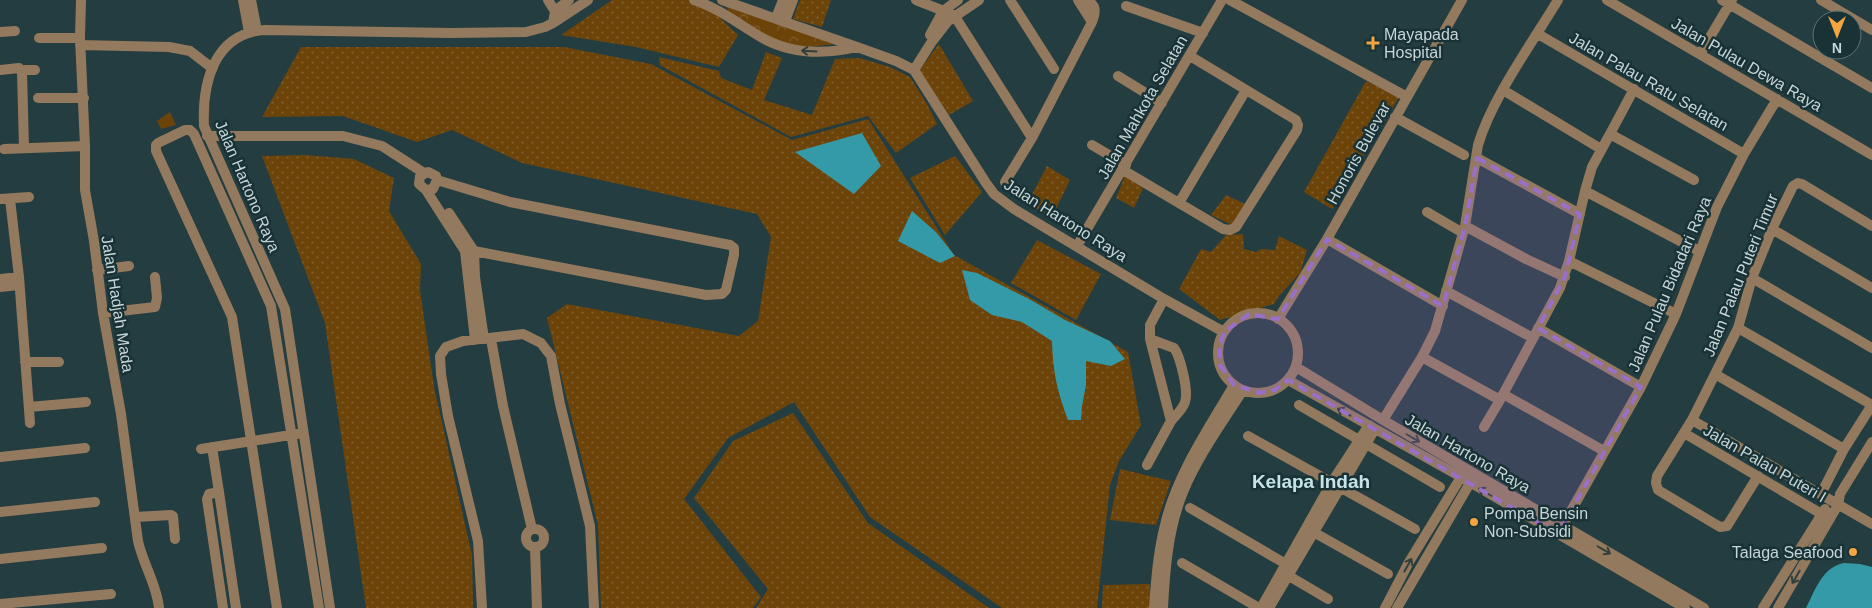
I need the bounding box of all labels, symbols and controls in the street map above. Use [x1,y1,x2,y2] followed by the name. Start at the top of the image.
[1812,10,1862,60] north arrow
[1669,14,1825,115] street label: Jalan Pulau Dewa Raya
[1384,26,1459,61] place label: Mayapada Hospital
[1566,29,1731,134] street label: Jalan Palau Ratu Selatan
[1094,33,1190,182] street label: Jalan Mahkota Selatan
[1366,36,1380,50] marker: Mayapada Hospital
[1832,40,1842,56] text: N
[801,47,817,56] one-way arrow
[1323,99,1394,207] street label: Honoris Bulevar
[212,118,283,255] street label: Jalan Hartono Raya
[1001,176,1130,265] street label: Jalan Hartono Raya
[1700,191,1781,359] street label: Jalan Palau Puteri Timur
[1625,194,1714,374] street label: Jalan Pulau Bidadari Raya
[98,235,137,374] street label: Jalan Hadjah Mada
[1337,406,1352,416] one-way arrow
[1402,411,1533,496] street label: Jalan Hartono Raya
[1700,421,1829,505] street label: Jalan Palau Puteri I
[1405,433,1419,443] one-way arrow
[1252,471,1370,492] district label: Kelapa Indah
[1478,487,1493,497] one-way arrow
[1484,505,1588,540] place label: Pompa Bensin Non-Subsidi
[1468,516,1480,528] marker: Pompa Bensin Non-Subsidi
[1732,544,1843,561] place label: Talaga Seafood
[1597,545,1612,555] one-way arrow
[1847,546,1859,558] marker: Talaga Seafood
[1403,558,1413,573] one-way arrow
[1790,570,1800,584] one-way arrow

